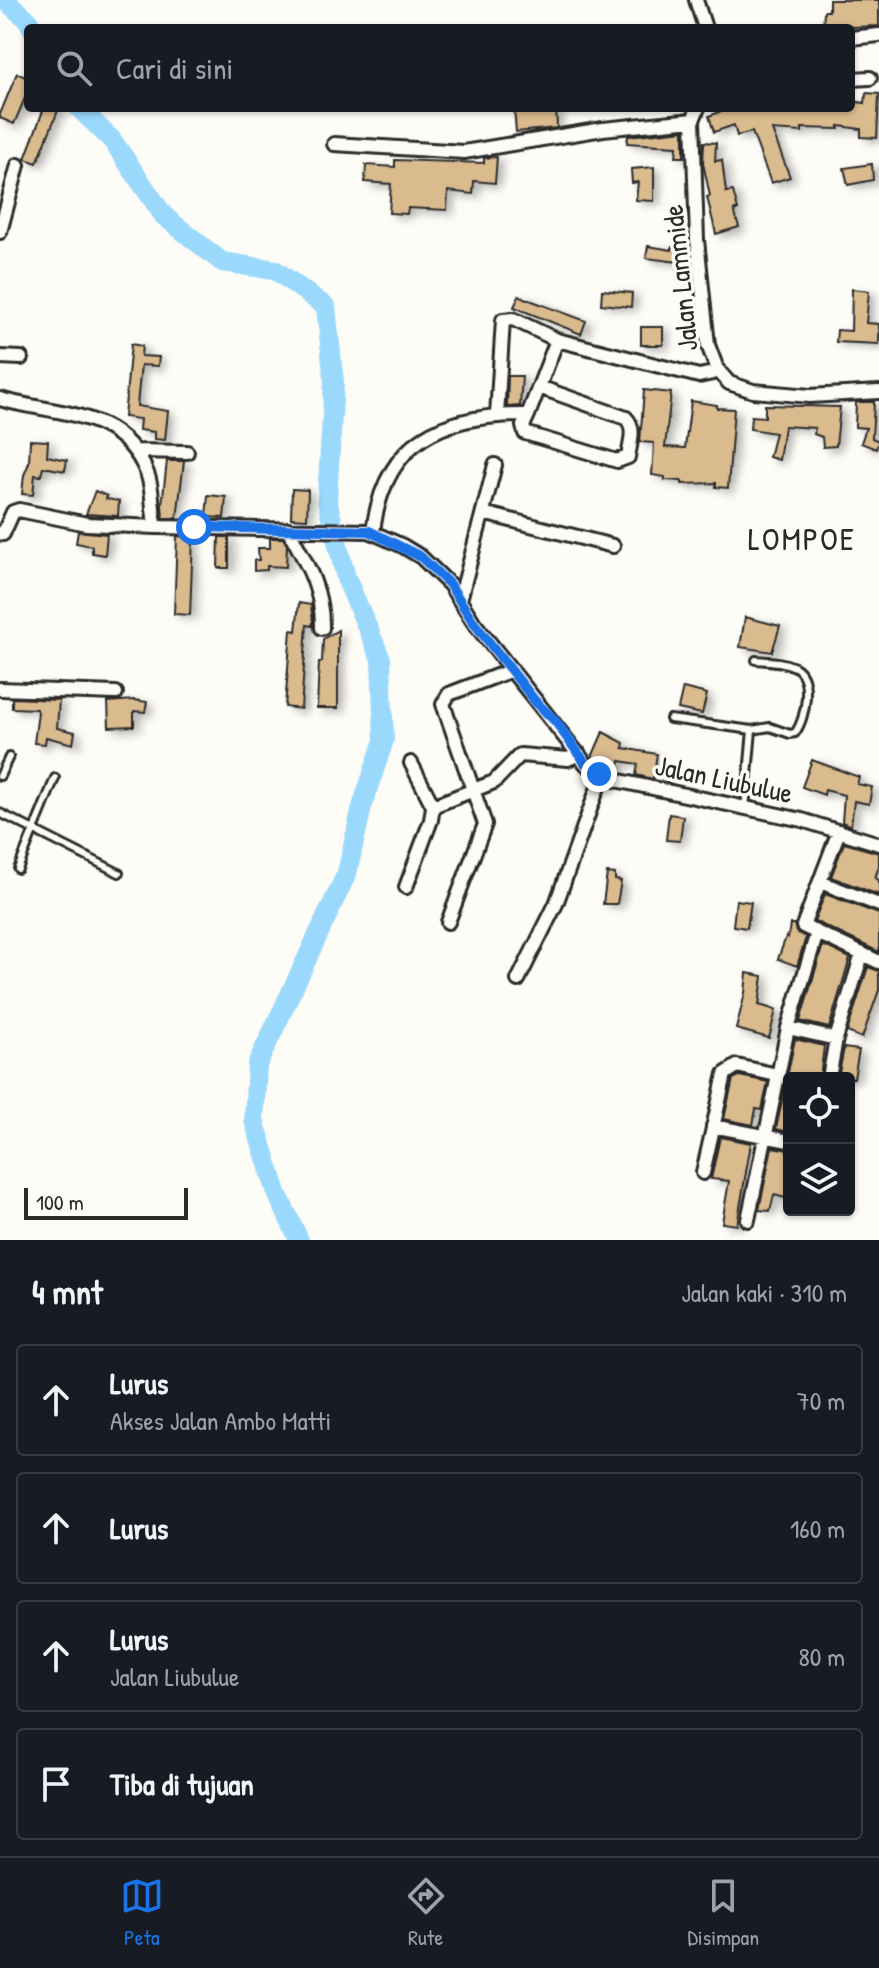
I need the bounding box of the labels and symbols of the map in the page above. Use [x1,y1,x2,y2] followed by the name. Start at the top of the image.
[653,203,707,353] street label: Jalan Lammide
[176,509,212,545] route start
[748,517,856,560] district label: LOMPOE
[652,746,796,812] street label: Jalan Liubulue
[581,756,617,792] route end
[24,1184,188,1220] scale bar

